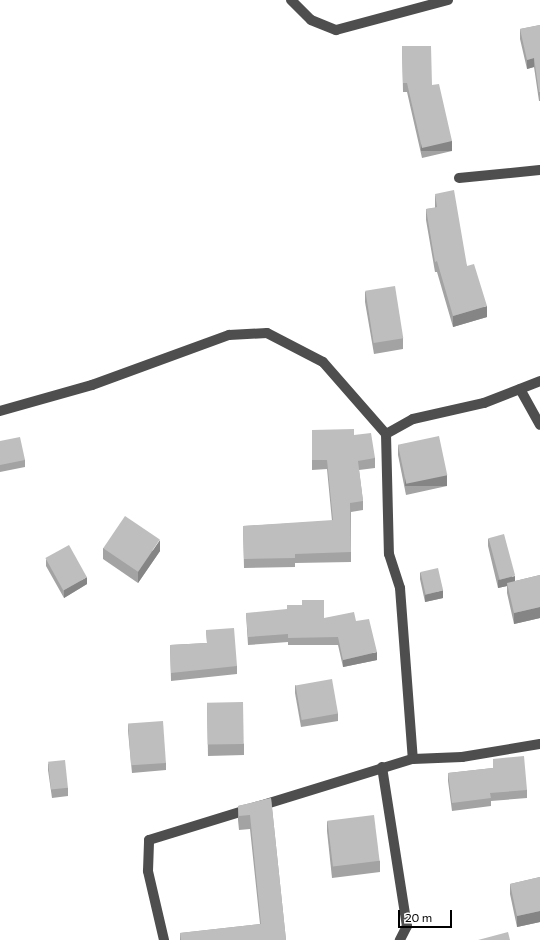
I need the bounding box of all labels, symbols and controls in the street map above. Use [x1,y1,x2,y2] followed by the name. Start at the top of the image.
[400,902,454,928] scale bar
[405,910,432,924] text: 20 m

